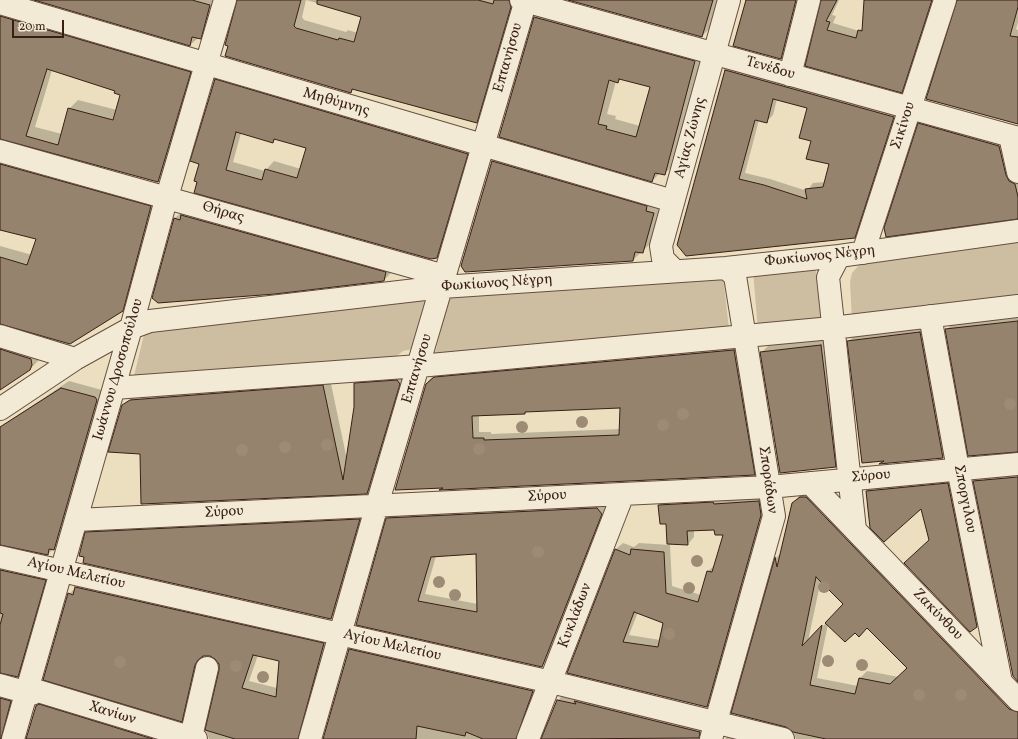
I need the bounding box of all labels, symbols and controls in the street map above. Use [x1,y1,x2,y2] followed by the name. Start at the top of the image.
[14,12,66,38] scale bar
[19,19,46,35] text: 20 m
[490,21,528,95] street label: Επτανήσου
[743,53,797,85] street label: Τενέδου
[300,85,372,121] street label: Μηθύμνης
[672,95,710,181] street label: Αγίας Ζώνης
[888,100,920,152] street label: Σικίνου
[200,198,246,228] street label: Θήρας
[764,242,876,272] street label: Φωκίωνος Νέγρη
[441,271,553,297] street label: Φωκίωνος Νέγρη
[90,297,148,443] street label: Ιωάννου Δροσοπούλου
[399,332,437,406] street label: Επτανήσου
[753,445,781,515] street label: Σποράδων
[949,463,979,535] street label: Σποργιλου
[851,466,891,488] street label: Σύρου
[527,487,567,507] street label: Σύρου
[204,503,244,523] street label: Σύρου
[25,554,127,594] street label: Αγίου Μελετίου
[555,581,597,651] street label: Κυκλάδων
[908,586,966,644] street label: Ζακύνθου
[341,626,443,666] street label: Αγίου Μελετίου
[86,698,138,730] street label: Χανίων

